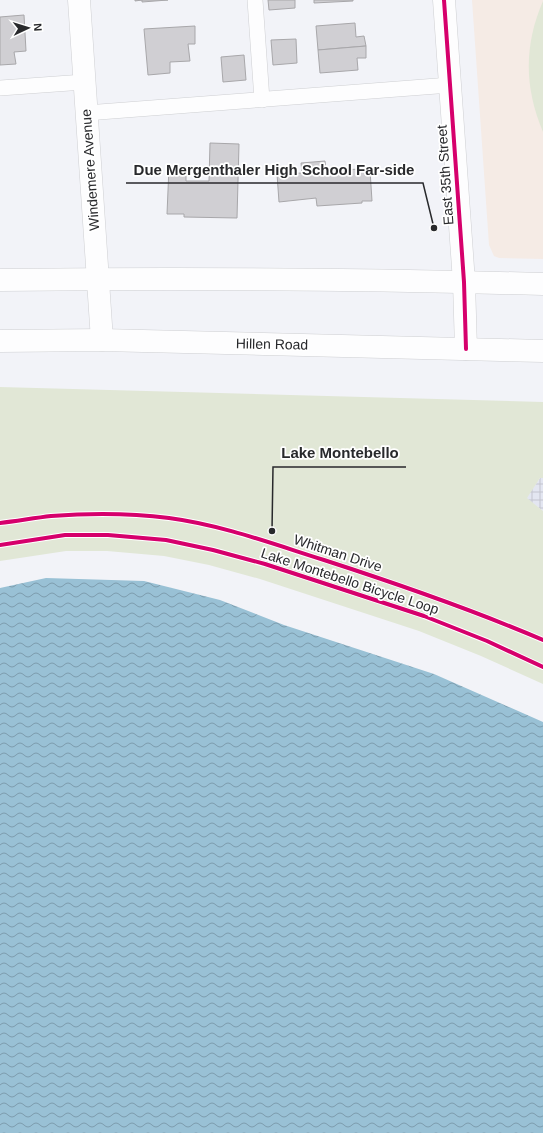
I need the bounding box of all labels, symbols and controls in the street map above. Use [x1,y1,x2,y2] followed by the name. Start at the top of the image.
[8,8,48,48] north arrow
[32,23,44,32] text: N
[78,108,102,231] street label: Windemere Avenue
[434,124,456,226] street label: East 35th Street
[126,156,423,183] callout: Due Mergenthaler High School Far-side
[134,161,414,178] text: Due Mergenthaler High School Far-side
[236,335,308,353] street label: Hillen Road
[273,440,406,467] callout: Lake Montebello
[281,444,399,461] text: Lake Montebello
[292,531,384,575] street label: Whitman Drive
[259,545,441,617] street label: Lake Montebello Bicycle Loop

